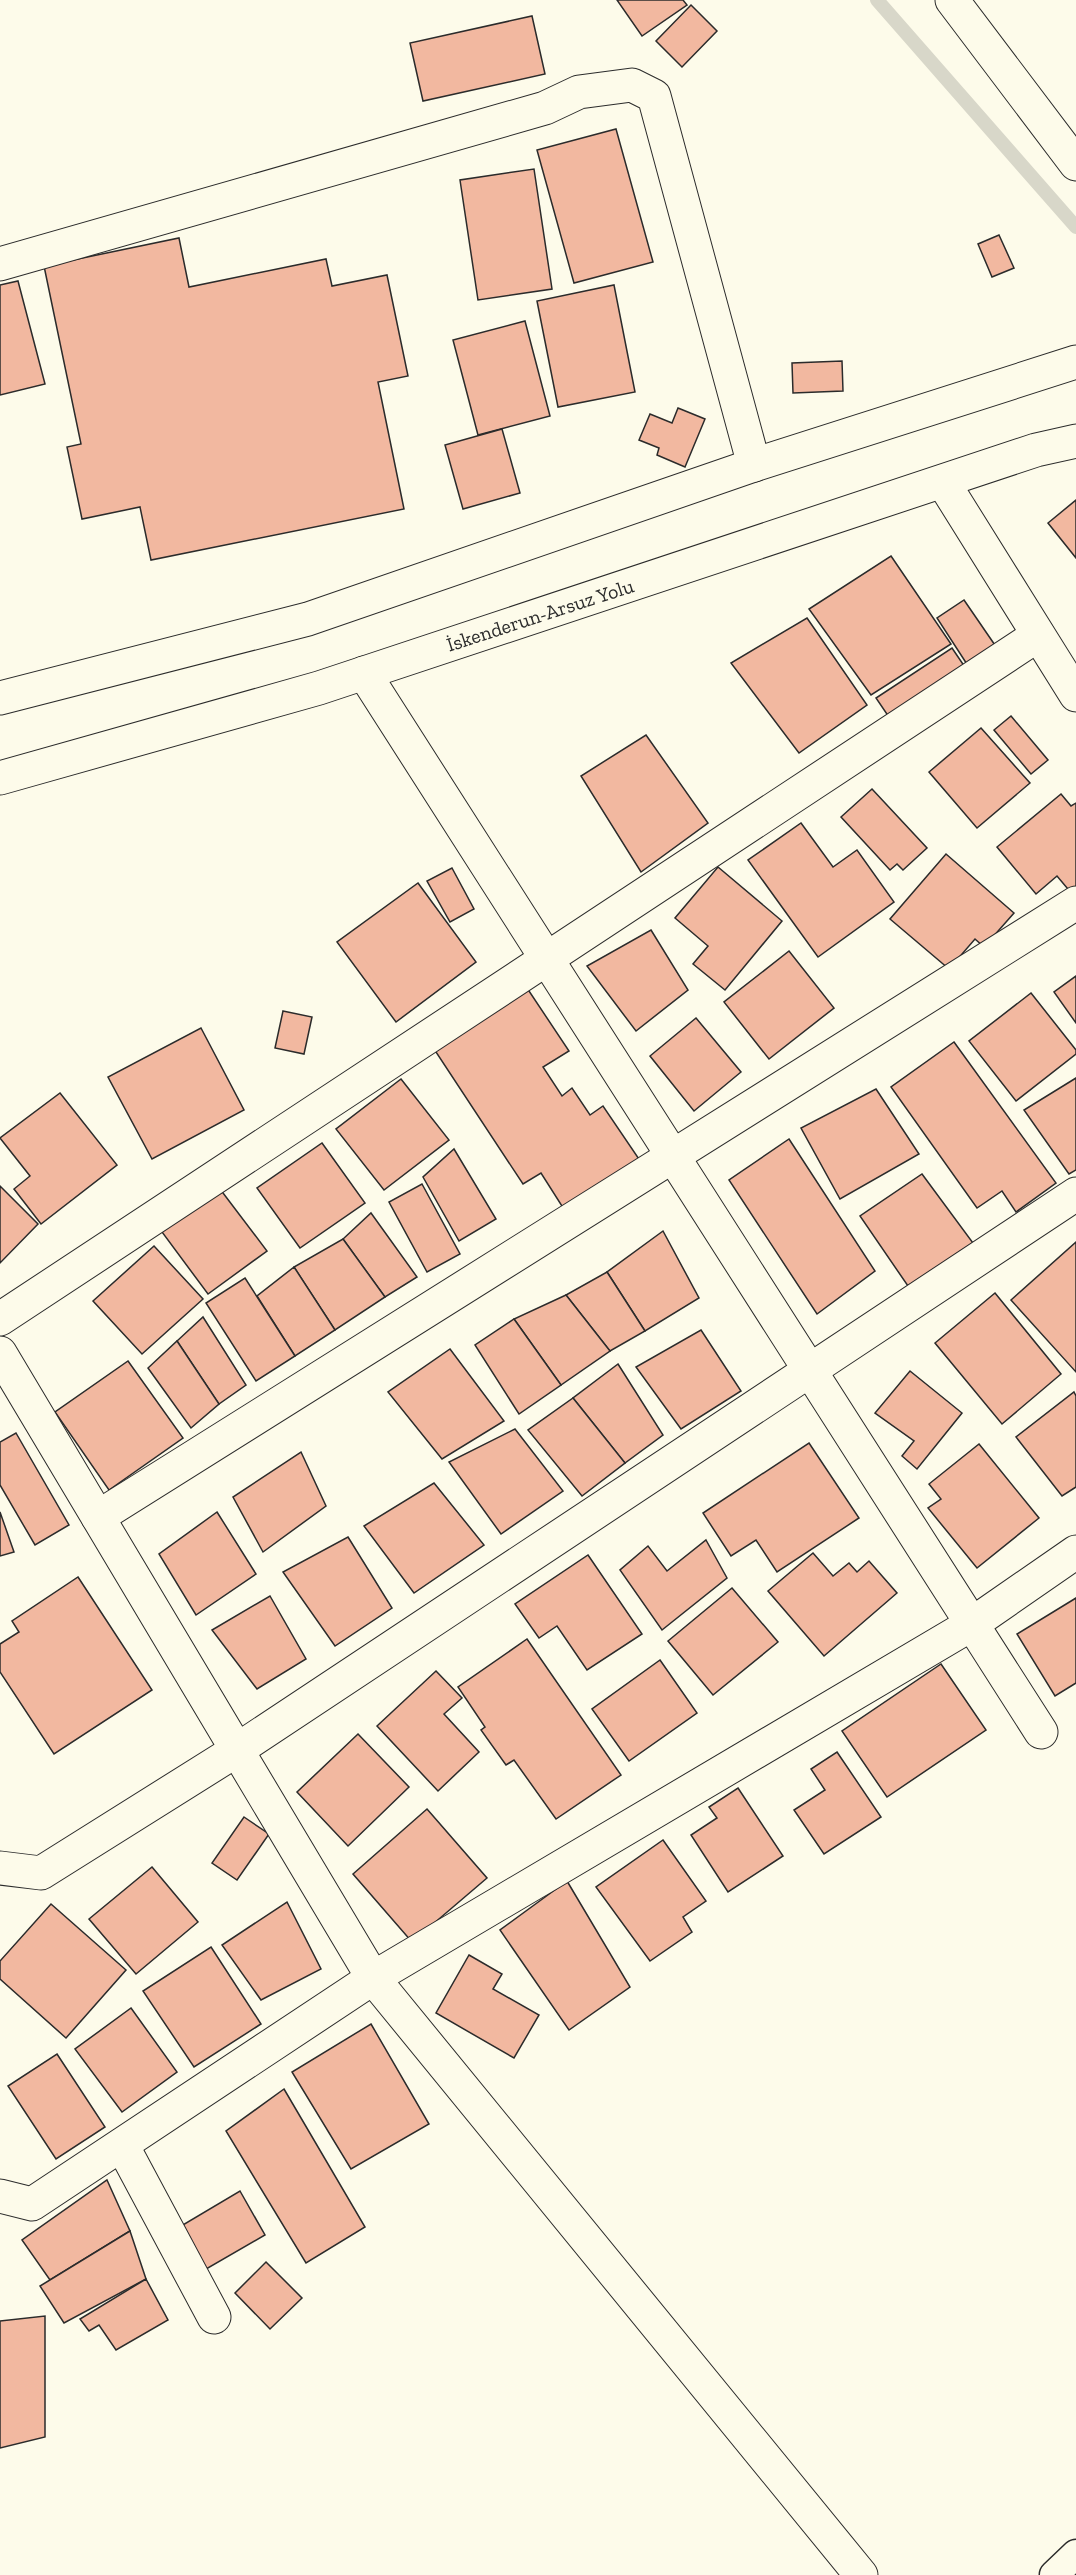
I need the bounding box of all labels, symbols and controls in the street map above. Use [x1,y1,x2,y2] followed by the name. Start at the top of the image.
[443,573,637,657] street label: İskenderun-Arsuz Yolu

